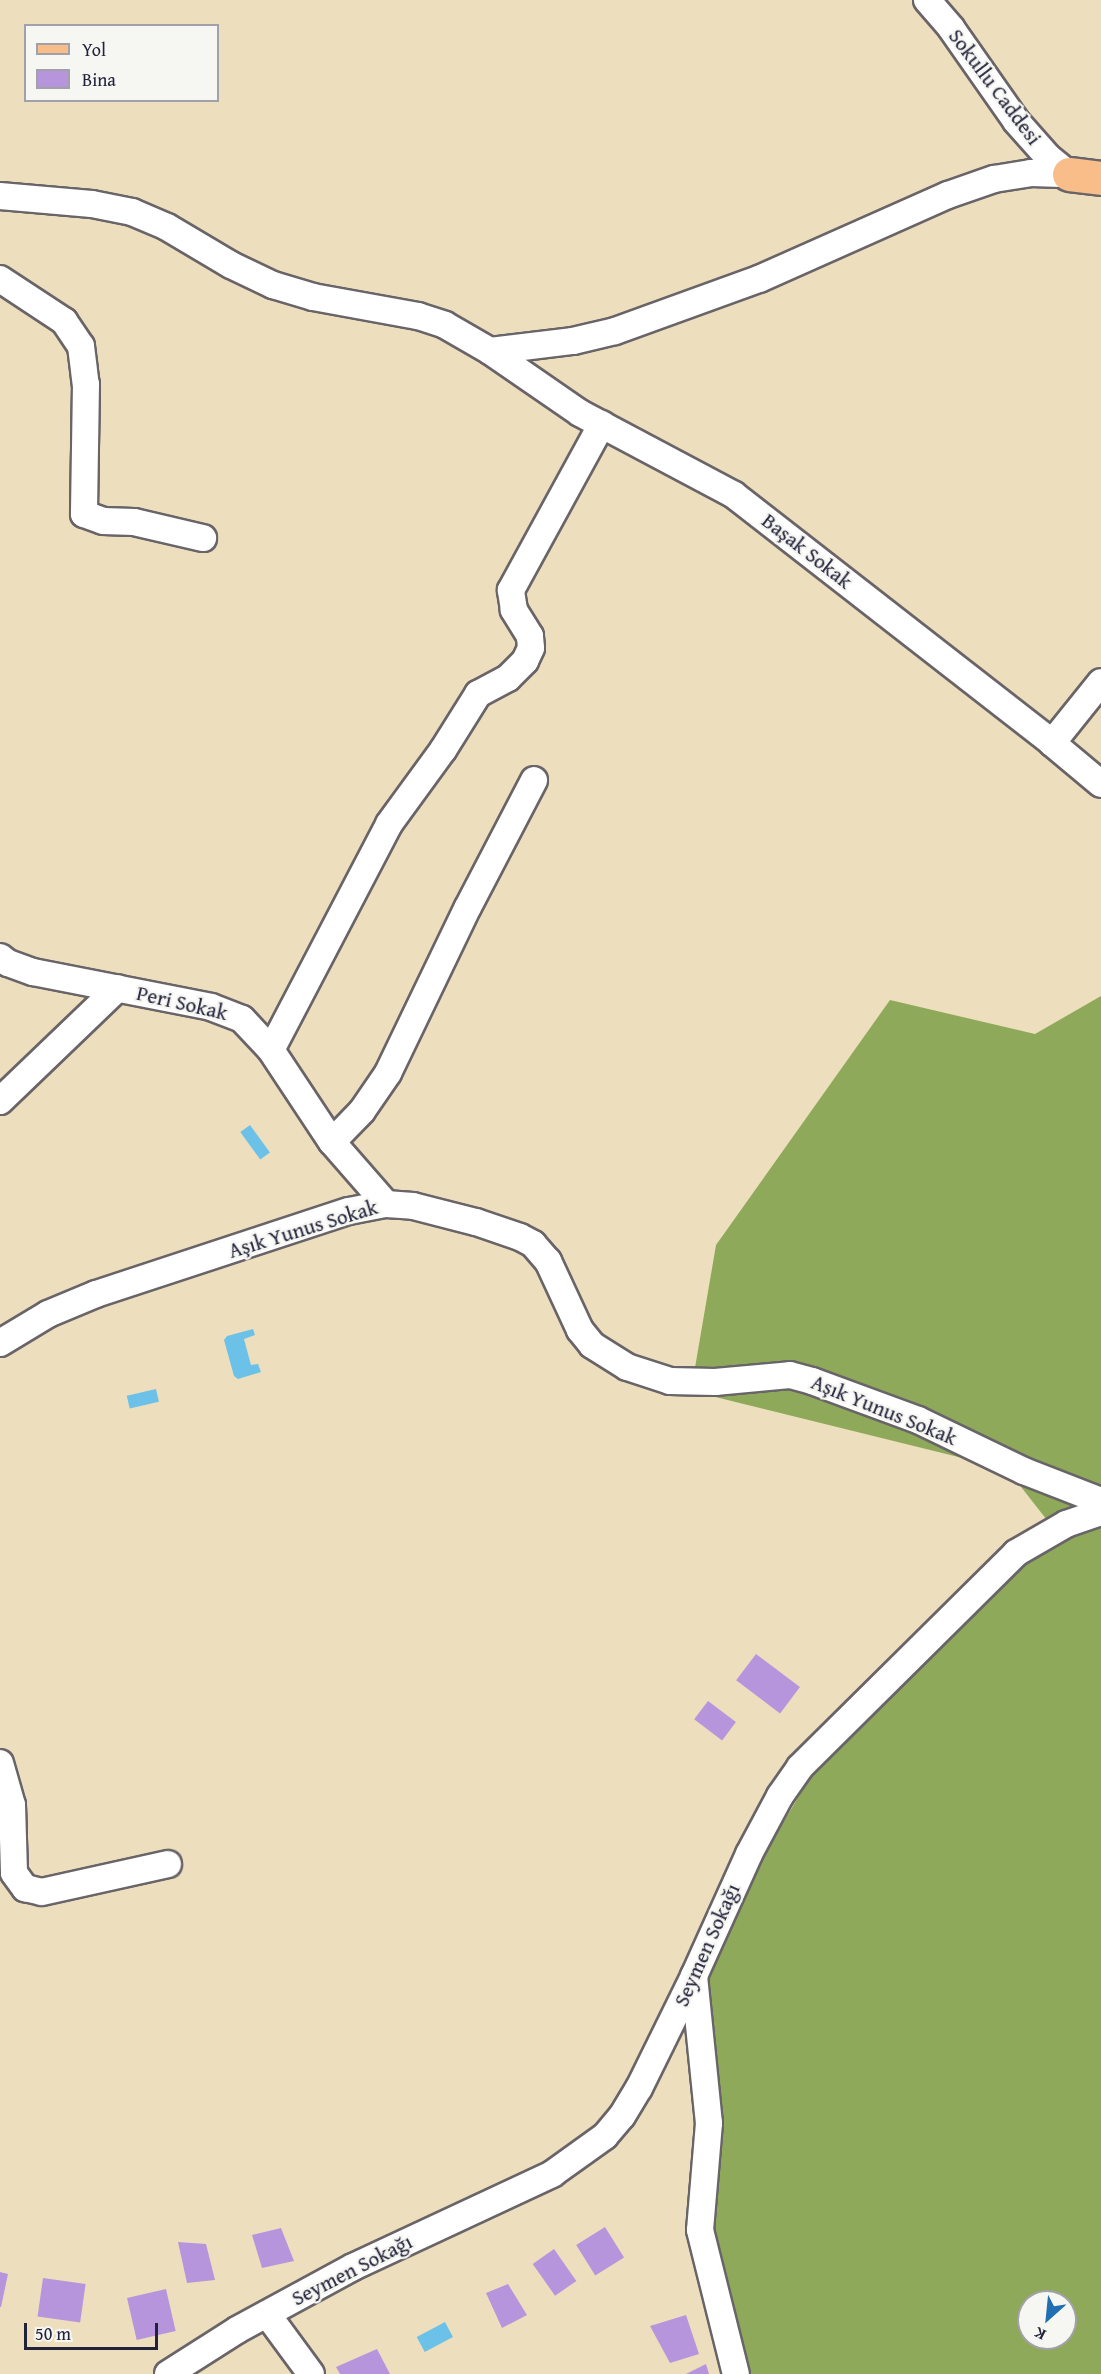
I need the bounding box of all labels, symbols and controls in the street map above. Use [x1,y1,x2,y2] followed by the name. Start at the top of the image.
[24,24,219,102] legend
[943,24,1047,150] street label: Sokullu Caddesi
[82,36,106,63] text: Yol
[82,66,116,93] text: Bina
[757,508,857,594] street label: Başak Sokak
[134,980,230,1026] street label: Peri Sokak
[225,1194,381,1264] street label: Aşık Yunus Sokak
[808,1369,960,1451] street label: Aşık Yunus Sokak
[669,1880,745,2010] street label: Seymen Sokağı
[288,2229,416,2311] street label: Seymen Sokağı
[1017,2290,1077,2350] north arrow
[27,2311,160,2349] scale bar
[35,2320,71,2347] text: 50 m
[1030,2321,1050,2347] text: K

